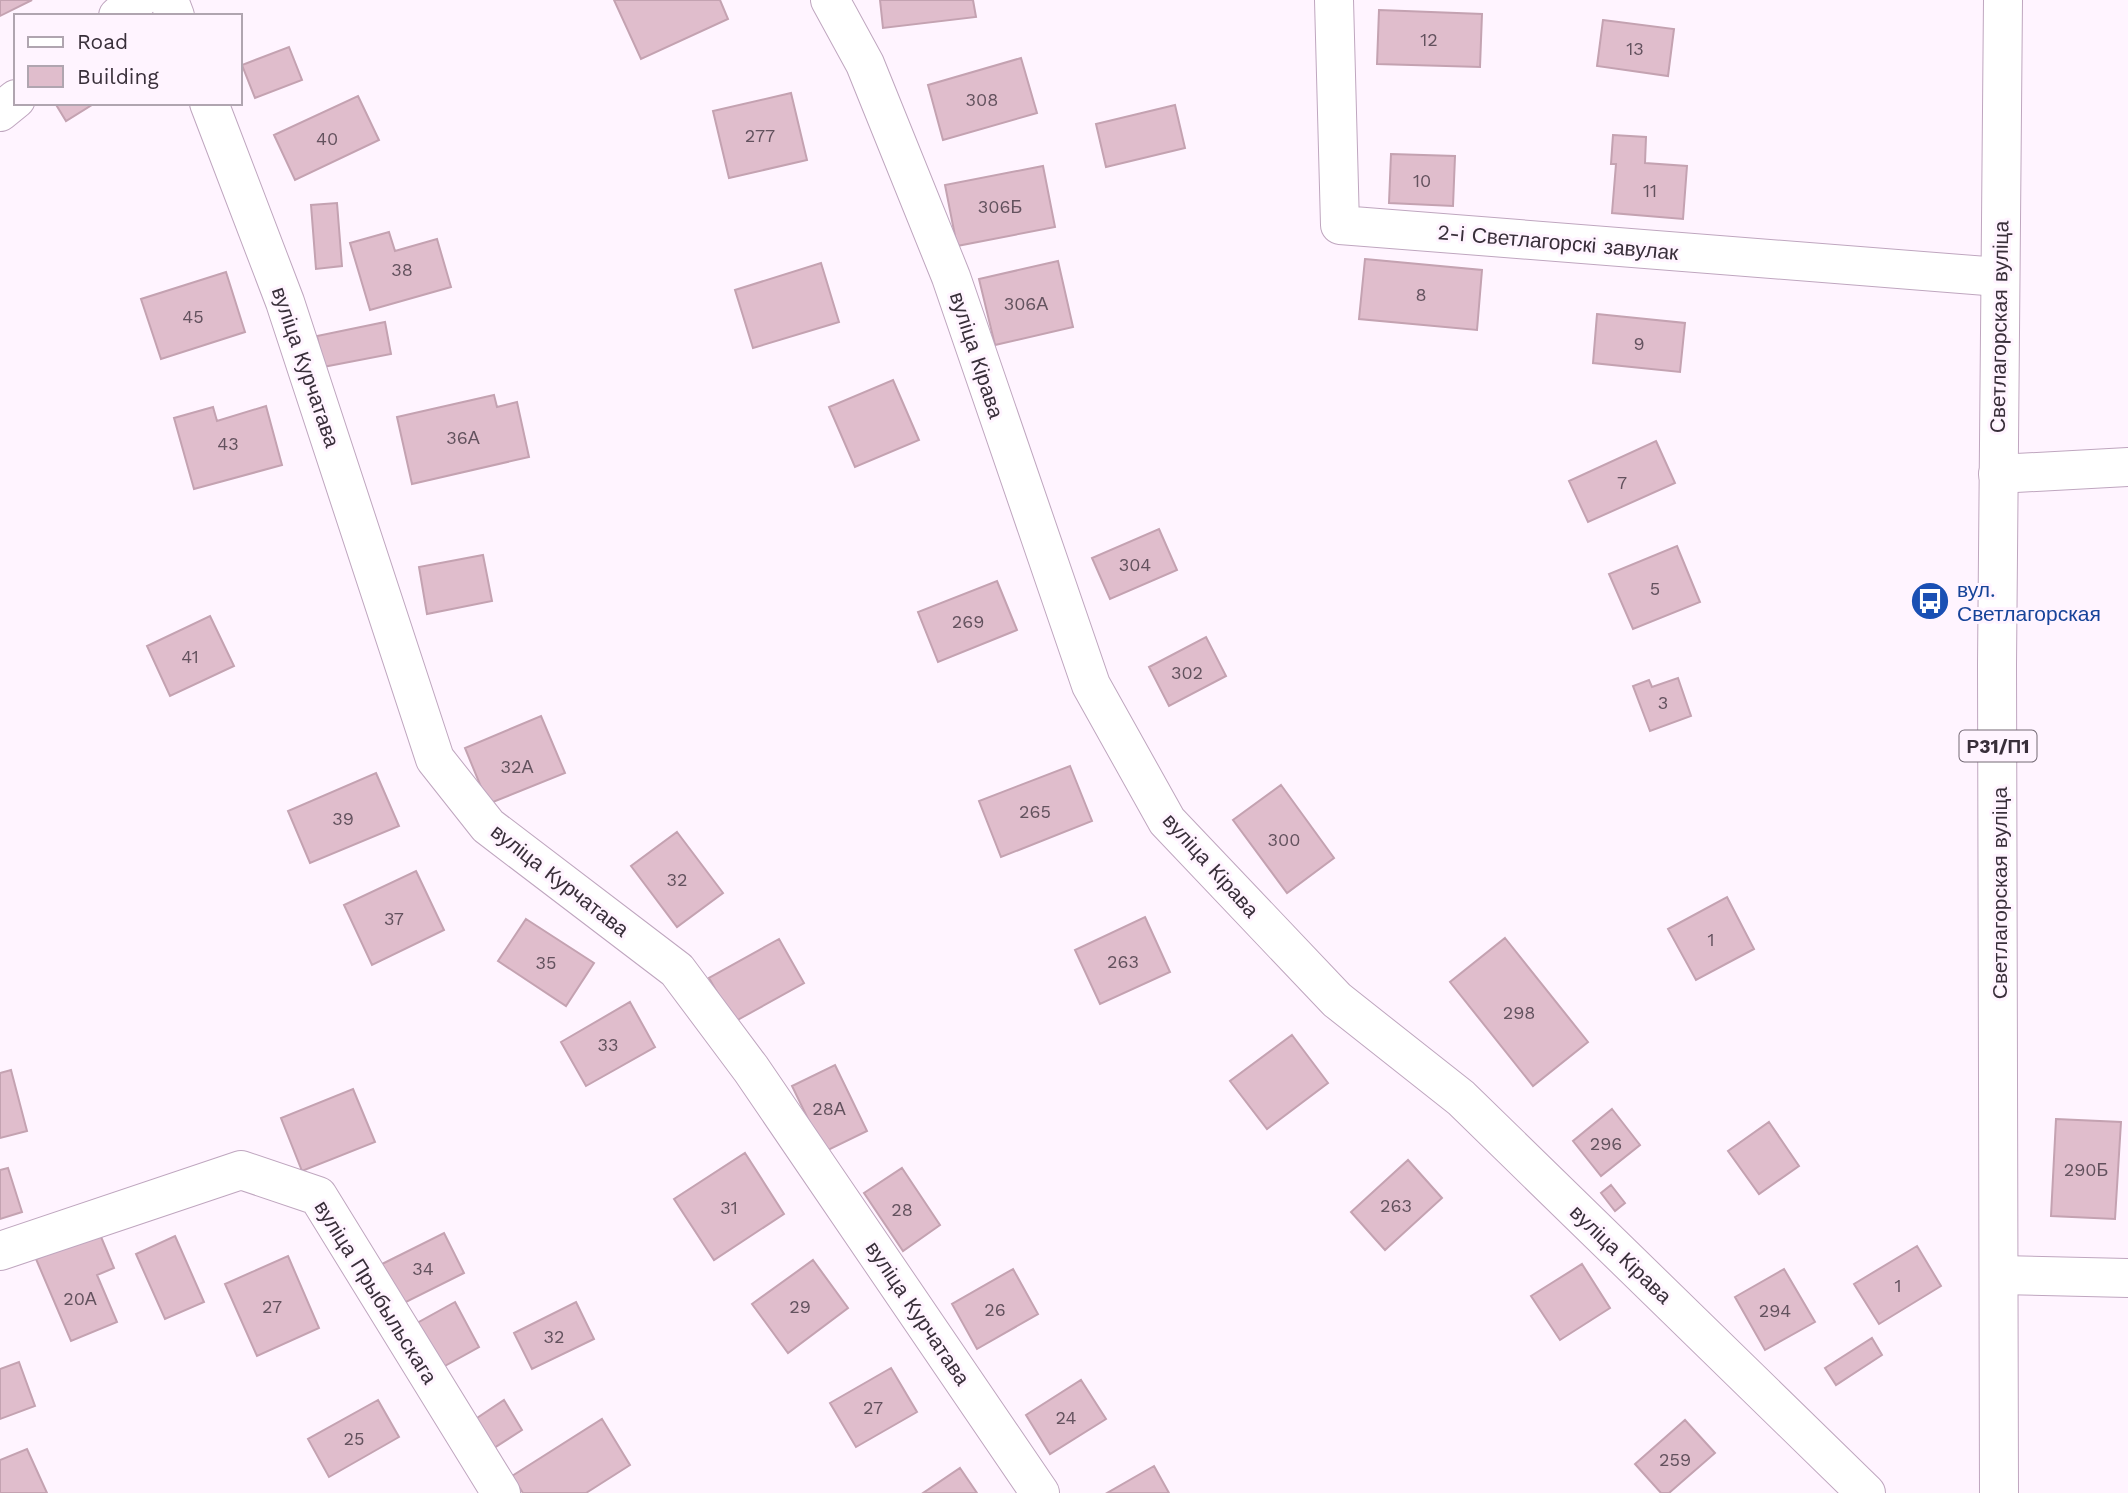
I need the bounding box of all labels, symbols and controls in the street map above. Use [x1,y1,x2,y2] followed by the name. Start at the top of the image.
[14,14,242,105] legend
[77,29,128,54] text: Road
[1420,29,1438,50] house number: 12
[1626,38,1644,59] house number: 13
[77,64,159,89] text: Building
[966,89,998,110] house number: 308
[745,125,775,146] house number: 277
[316,128,338,149] house number: 40
[1413,170,1431,191] house number: 10
[1643,180,1657,201] house number: 11
[978,196,1022,217] house number: 306Б
[1436,219,1680,265] street label: 2-і Светлагорскі завулак
[1985,220,2013,433] street label: Светлагорская вуліца
[391,259,413,280] house number: 38
[267,283,345,451] street label: вуліца Курчатава
[1415,284,1427,305] house number: 8
[945,289,1009,422] street label: вуліца Кірава
[1004,293,1048,314] house number: 306А
[182,306,204,327] house number: 45
[1633,333,1645,354] house number: 9
[446,427,480,448] house number: 36А
[217,433,239,454] house number: 43
[1617,472,1627,493] house number: 7
[1119,554,1151,575] house number: 304
[1957,577,2101,626] place label: вул. Светлагорская
[1650,578,1660,599] house number: 5
[1909,580,1951,622] bus stop icon: вул. Светлагорская
[952,611,984,632] house number: 269
[181,646,199,667] house number: 41
[1171,662,1203,683] house number: 302
[1658,692,1668,713] house number: 3
[1960,730,2036,762] road number: Р31/П1
[501,756,534,777] house number: 32А
[1987,786,2012,999] street label: Светлагорская вуліца
[1019,801,1051,822] house number: 265
[332,808,354,829] house number: 39
[1158,808,1264,922] street label: вуліца Кірава
[486,818,634,942] street label: вуліца Курчатава
[1268,829,1300,850] house number: 300
[667,869,688,890] house number: 32
[384,908,404,929] house number: 37
[1707,929,1715,950] house number: 1
[1107,951,1139,972] house number: 263
[536,952,556,973] house number: 35
[1503,1002,1535,1023] house number: 298
[598,1034,619,1055] house number: 33
[812,1098,846,1119] house number: 28А
[1590,1133,1622,1154] house number: 296
[2064,1159,2108,1180] house number: 290Б
[1380,1195,1412,1216] house number: 263
[309,1196,443,1389] street label: вуліца Прыбыльскага
[720,1197,738,1218] house number: 31
[891,1199,913,1220] house number: 28
[1565,1199,1677,1309] street label: вуліца Кірава
[861,1236,976,1390] street label: вуліца Курчатава
[412,1258,434,1279] house number: 34
[1894,1275,1902,1296] house number: 1
[63,1288,97,1309] house number: 20А
[262,1296,282,1317] house number: 27
[789,1296,811,1317] house number: 29
[984,1299,1006,1320] house number: 26
[1759,1300,1791,1321] house number: 294
[544,1326,565,1347] house number: 32
[863,1397,883,1418] house number: 27
[1056,1407,1076,1428] house number: 24
[344,1428,364,1449] house number: 25
[1659,1449,1691,1470] house number: 259

